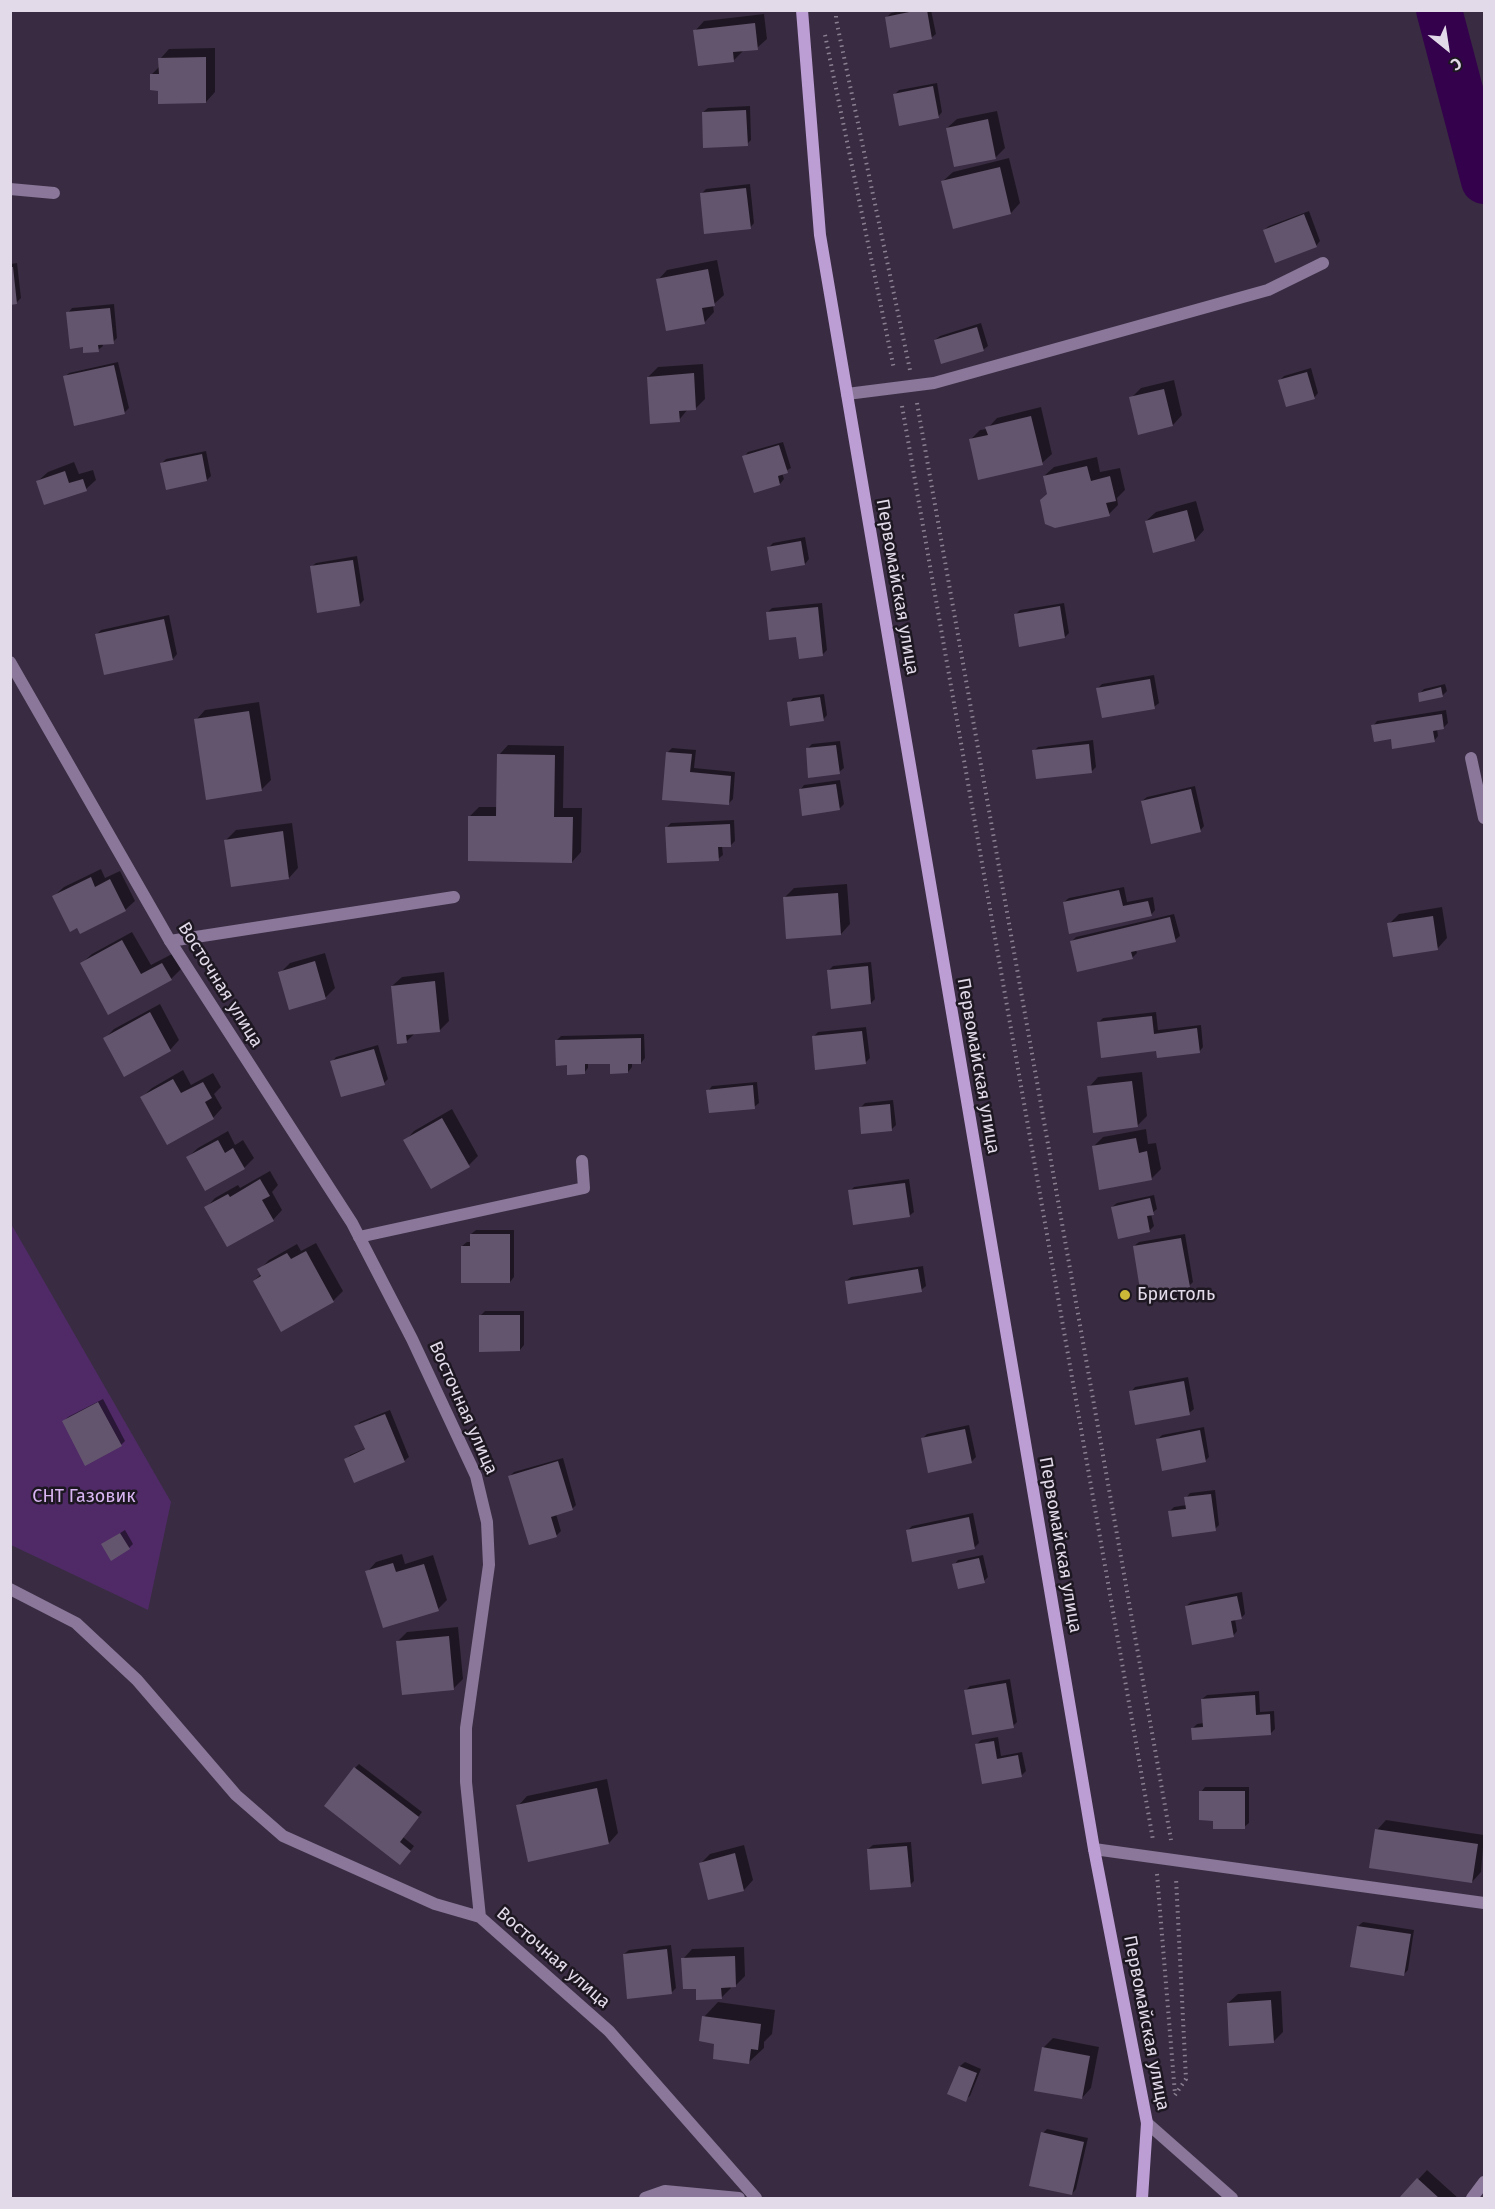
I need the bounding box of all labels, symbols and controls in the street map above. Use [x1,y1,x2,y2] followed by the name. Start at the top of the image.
[1417,18,1477,78] north arrow
[1448,53,1465,75] text: С
[871,497,923,677] street label: Первомайская улица
[173,918,267,1052] street label: Восточная улица
[952,976,1004,1156] street label: Первомайская улица
[1137,1284,1215,1306] place label: Бристоль
[1118,1288,1132,1302] marker: Бристоль
[424,1338,502,1478] street label: Восточная улица
[1034,1455,1086,1635] street label: Первомайская улица
[32,1486,136,1508] park label: СНТ Газовик
[492,1903,614,2013] street label: Восточная улица
[1118,1933,1174,2113] street label: Первомайская улица

